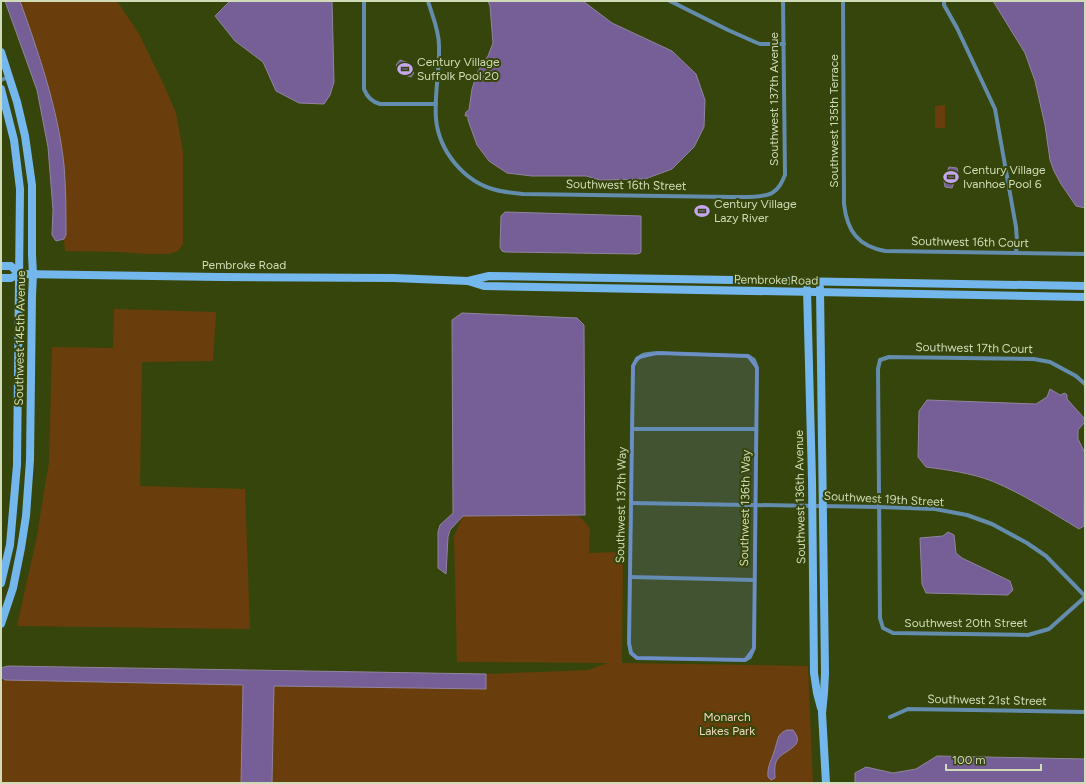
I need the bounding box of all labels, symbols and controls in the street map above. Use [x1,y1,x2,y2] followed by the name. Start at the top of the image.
[767,32,781,166] street label: Southwest 137th Avenue
[827,54,841,188] street label: Southwest 135th Terrace
[417,55,500,83] place label: Century Village Suffolk Pool 20
[396,60,414,78] sports icon: Century Village Suffolk Pool 20
[963,163,1046,191] place label: Century Village Ivanhoe Pool 6
[942,168,960,186] sports icon: Century Village Ivanhoe Pool 6
[566,177,687,193] street label: Southwest 16th Street
[714,197,797,225] place label: Century Village Lazy River
[693,202,711,220] sports icon: Century Village Lazy River
[911,234,1030,250] street label: Southwest 16th Court
[202,258,286,272] street label: Pembroke Road
[12,270,28,406] street label: Southwest 145th Avenue
[734,272,818,288] street label: Pembroke Road
[915,340,1033,356] street label: Southwest 17th Court
[792,429,808,564] street label: Southwest 136th Avenue
[613,446,629,563] street label: Southwest 137th Way
[737,449,753,567] street label: Southwest 136th Way
[823,489,945,509] street label: Southwest 19th Street
[904,616,1028,630] street label: Southwest 20th Street
[927,692,1047,708] street label: Southwest 21st Street
[699,710,755,738] park label: Monarch Lakes Park
[946,746,1041,772] scale bar
[952,753,986,767] text: 100 m

